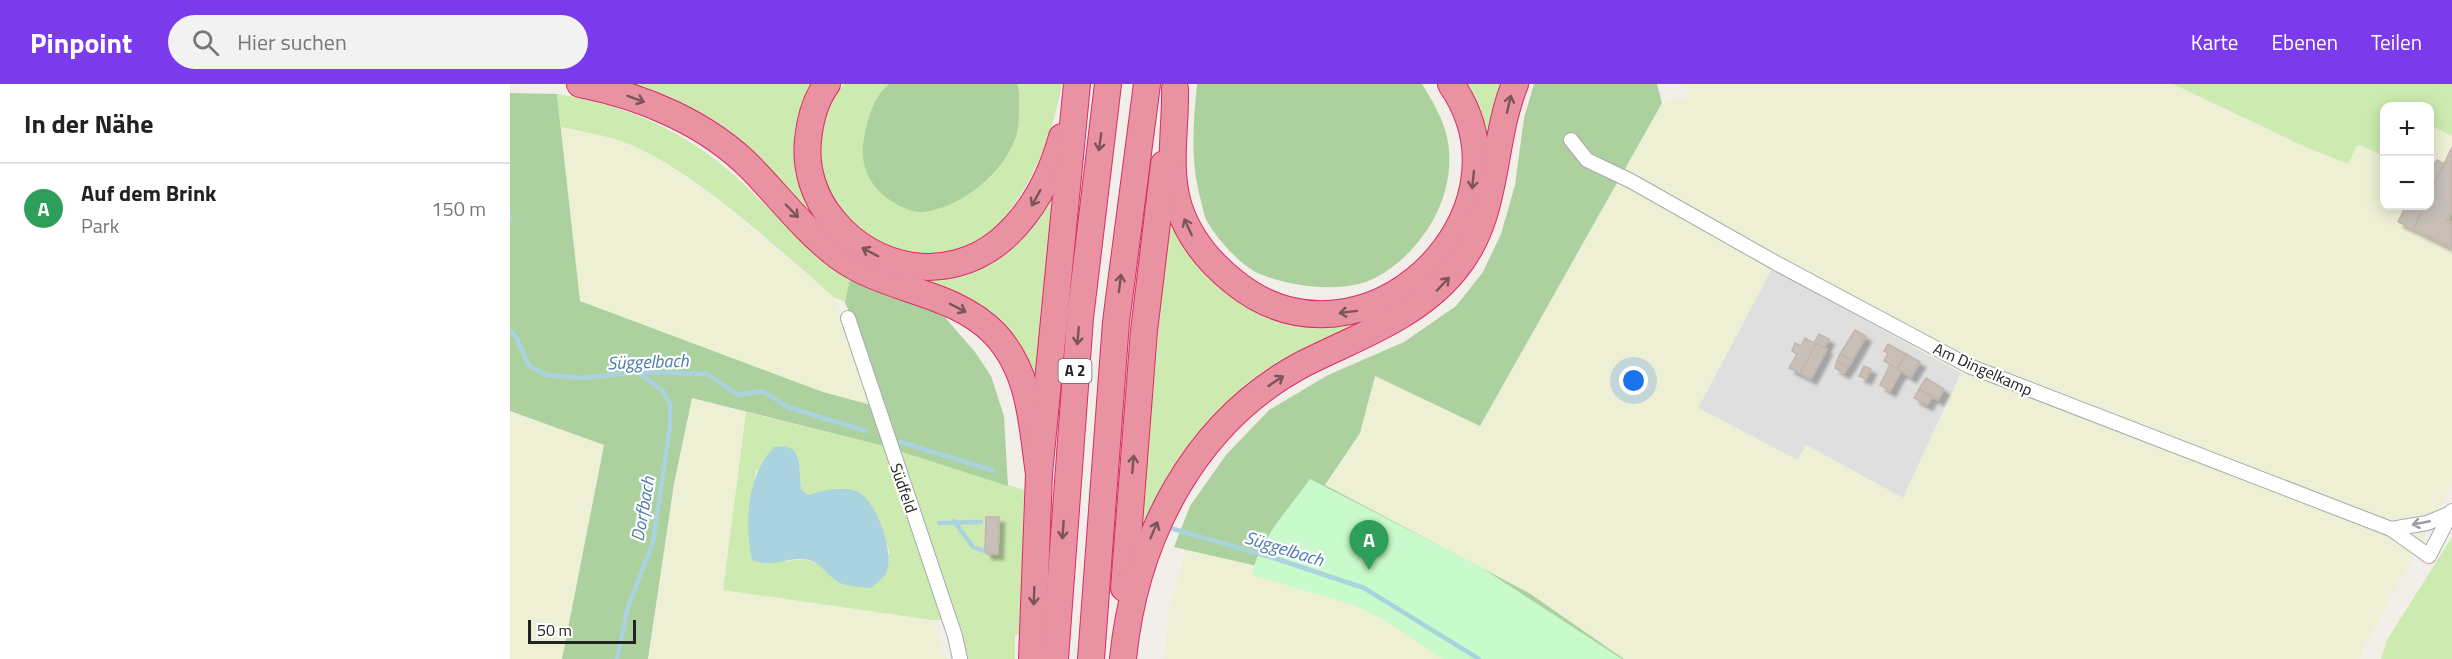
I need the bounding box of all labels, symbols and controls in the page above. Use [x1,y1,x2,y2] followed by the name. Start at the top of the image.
[168,15,588,69] search box
[30,21,132,64] text: Pinpoint
[237,25,347,59] text: Hier suchen
[189,26,222,59] icon: search
[2191,26,2238,58] text: Karte
[2271,26,2338,58] text: Ebenen
[2371,26,2422,58] text: Teilen
[626,94,645,105] one-way arrow
[1504,95,1515,114] one-way arrow
[2380,102,2434,210] map controls
[2380,102,2434,156] button: +
[24,104,153,143] text: In der Nähe
[1095,132,1106,151] one-way arrow
[2380,156,2434,210] button: −
[1467,169,1478,189] one-way arrow
[81,176,216,210] text: Auf dem Brink
[1030,189,1042,206] one-way arrow
[37,193,50,224] text: A
[431,193,486,224] text: 150 m
[785,204,800,219] one-way arrow
[81,210,119,241] text: Park
[1181,218,1193,236] one-way arrow
[861,246,879,257] one-way arrow
[1115,273,1126,293] one-way arrow
[1436,276,1450,291] one-way arrow
[949,302,966,314] one-way arrow
[1339,306,1358,317] one-way arrow
[1072,325,1083,345] one-way arrow
[1930,336,2036,402] street label: Am Dingelkamp
[607,347,690,376] water label: Süggelbach
[1058,359,1092,383] road number: A 2
[1619,366,1648,395] your location
[1267,375,1284,388] one-way arrow
[1128,454,1139,474] one-way arrow
[884,460,924,516] street label: Südfeld
[624,473,662,543] water label: Dorfbach
[2412,518,2432,529] one-way arrow
[1058,520,1069,540] one-way arrow
[1350,520,1388,570] pin: A
[1149,522,1160,540] one-way arrow
[1241,524,1328,574] water label: Süggelbach
[1028,585,1040,605] one-way arrow
[528,617,636,644] scale bar
[537,618,572,642] text: 50 m

